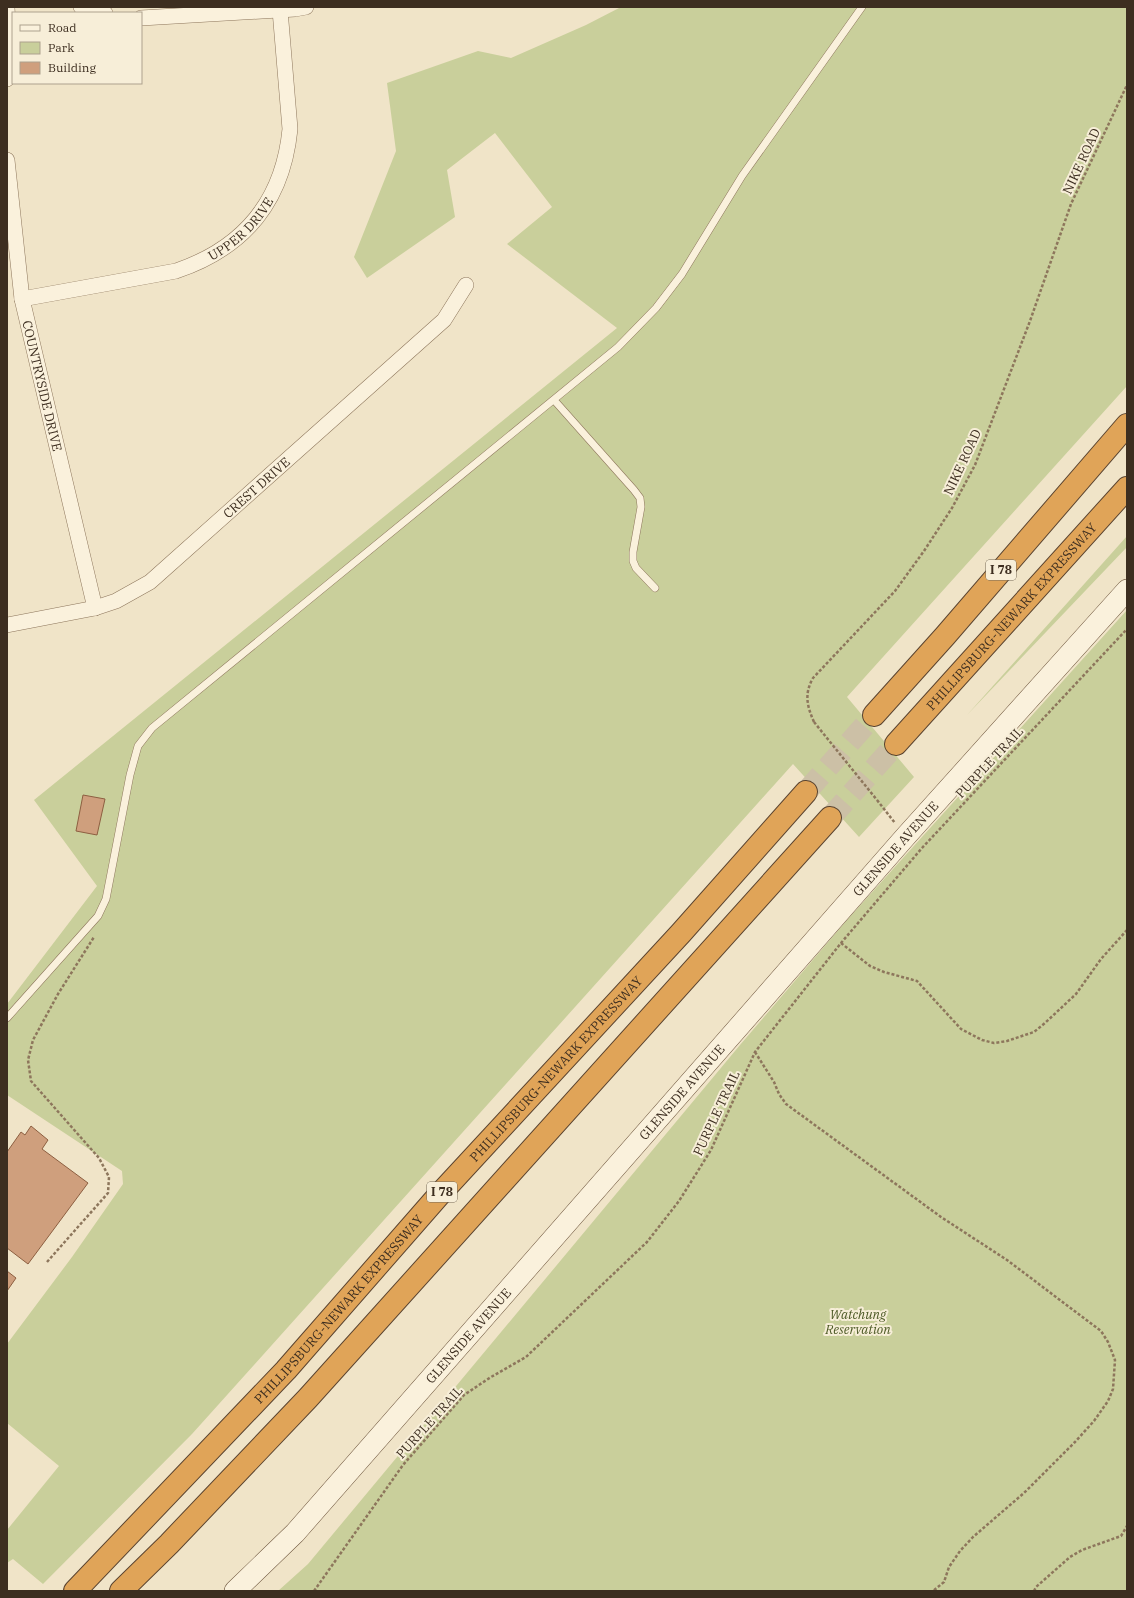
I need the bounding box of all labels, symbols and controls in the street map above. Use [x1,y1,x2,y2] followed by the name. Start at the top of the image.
[12,12,142,84] legend
[48,20,77,35] text: Road
[48,40,74,55] text: Park
[48,60,96,75] text: Building
[1059,126,1104,197] street label: NIKE ROAD
[205,194,277,265] street label: UPPER DRIVE
[18,319,66,453] street label: COUNTRYSIDE DRIVE
[940,427,985,498] street label: NIKE ROAD
[220,453,294,522] street label: CREST DRIVE
[923,519,1101,714] street label: PHILLIPSBURG-NEWARK EXPRESSWAY
[986,560,1016,580] road number: I 78
[952,723,1027,802] street label: PURPLE TRAIL
[849,798,942,900] street label: GLENSIDE AVENUE
[466,973,646,1165] street label: PHILLIPSBURG-NEWARK EXPRESSWAY
[636,1041,728,1144] street label: GLENSIDE AVENUE
[689,1068,744,1159] street label: PURPLE TRAIL
[427,1182,457,1202] road number: I 78
[251,1211,427,1407] street label: PHILLIPSBURG-NEWARK EXPRESSWAY
[422,1285,515,1387] street label: GLENSIDE AVENUE
[824,1306,891,1338] park label: Watchung Reservation
[392,1382,467,1462] street label: PURPLE TRAIL

